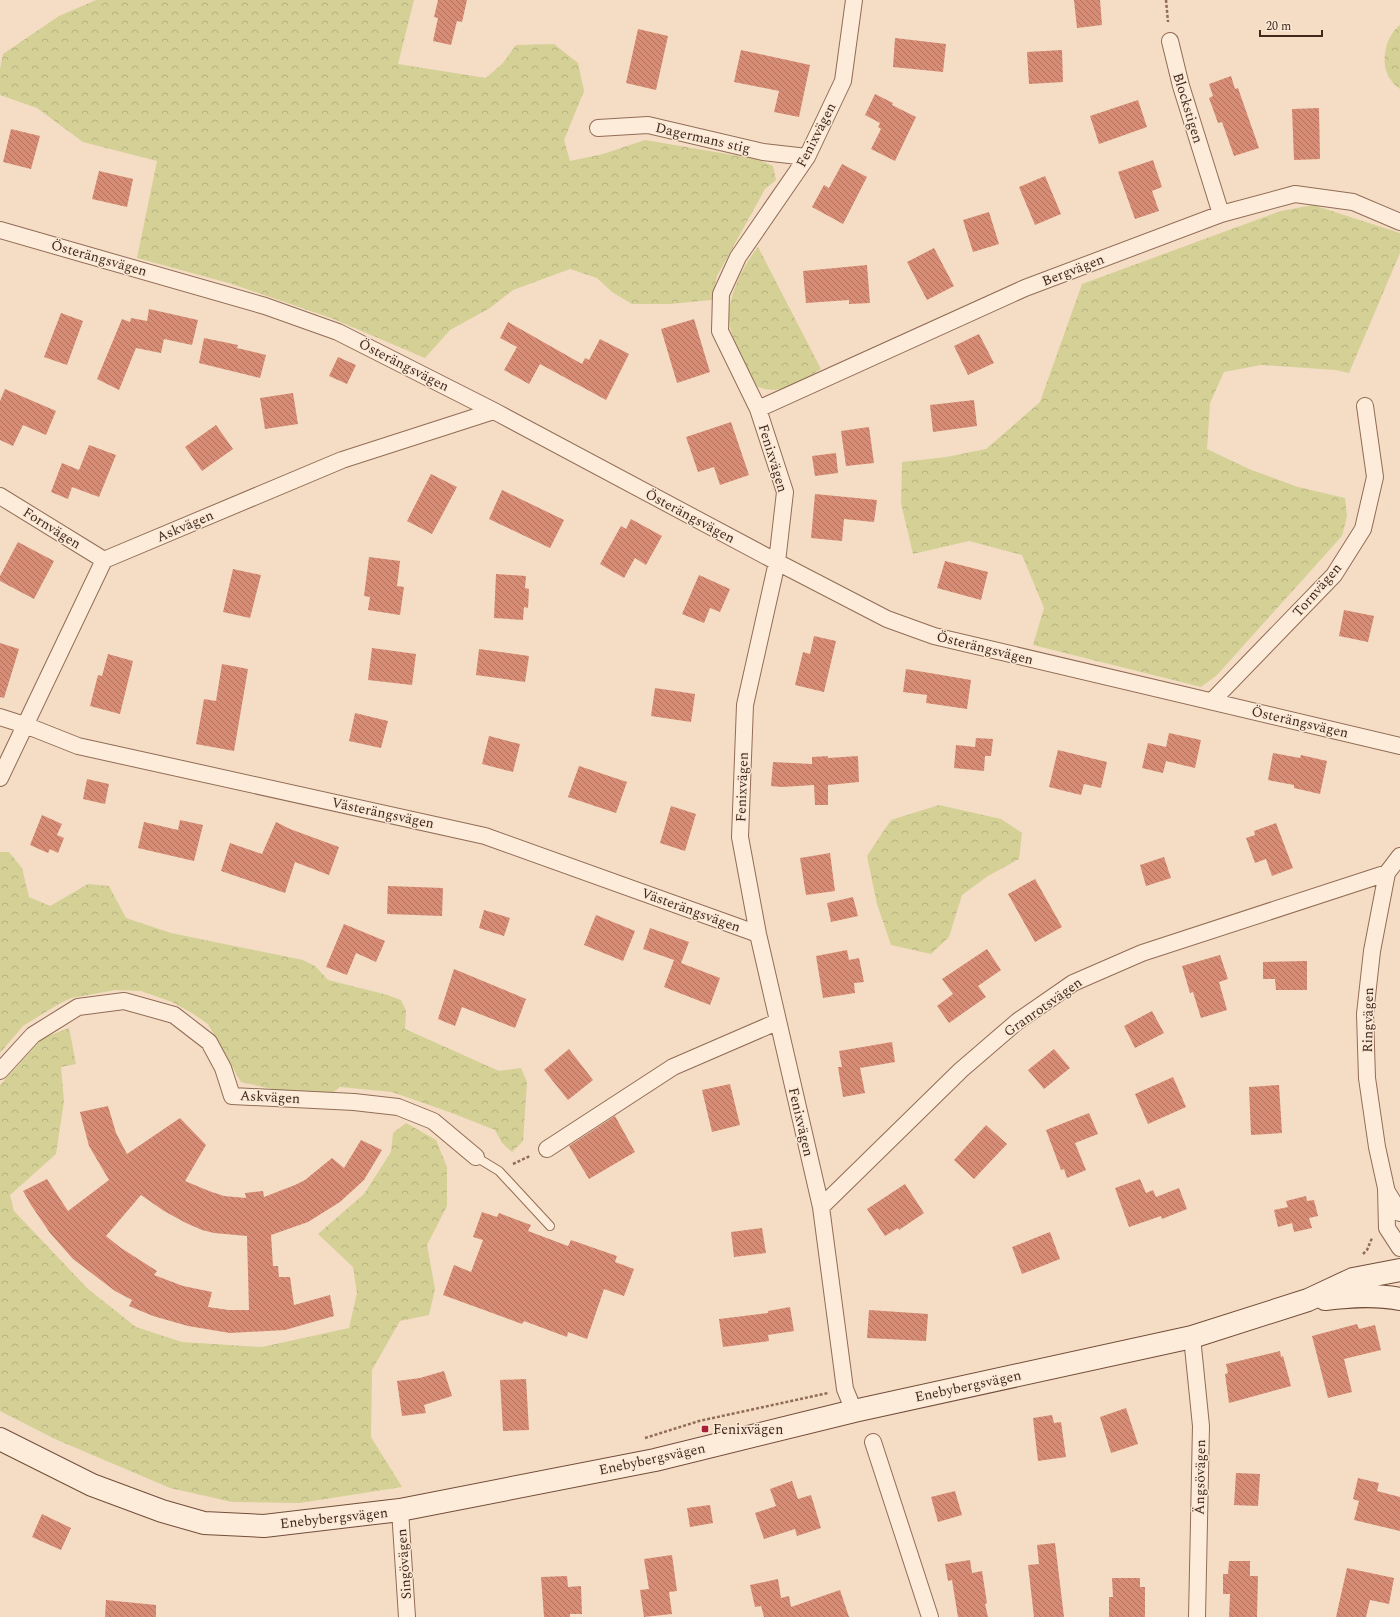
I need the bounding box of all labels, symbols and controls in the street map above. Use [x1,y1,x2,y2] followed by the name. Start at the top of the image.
[1260,12,1322,38] scale bar
[1266,17,1291,36] text: 20 m
[1167,70,1209,146] street label: Blockstigen
[791,99,841,171] street label: Fenixvägen
[653,117,753,159] street label: Dagermans stig
[49,234,149,282] street label: Österängsvägen
[1039,249,1107,291] street label: Bergvägen
[355,333,453,397] street label: Österängsvägen
[753,421,793,495] street label: Fenixvägen
[641,483,739,549] street label: Österängsvägen
[19,502,85,554] street label: Fornvägen
[153,505,217,547] street label: Askvägen
[1287,558,1347,622] street label: Tornvägen
[934,626,1036,670] street label: Österängsvägen
[1249,701,1351,743] street label: Österängsvägen
[730,752,754,822] street label: Fenixvägen
[330,792,436,834] street label: Västerängsvägen
[638,882,744,938] street label: Västerängsvägen
[1000,972,1086,1042] street label: Granrotsvägen
[1357,987,1379,1053] street label: Ringvägen
[239,1085,301,1109] street label: Askvägen
[783,1085,819,1159] street label: Fenixvägen
[913,1364,1023,1408] street label: Enebybergsvägen
[713,1419,783,1440] place label: Fenixvägen
[700,1424,710,1434] marker: Fenixvägen
[597,1437,707,1481] street label: Enebybergsvägen
[1189,1439,1211,1515] street label: Ängsövägen
[279,1502,389,1534] street label: Enebybergsvägen
[391,1528,417,1600] street label: Singövägen

